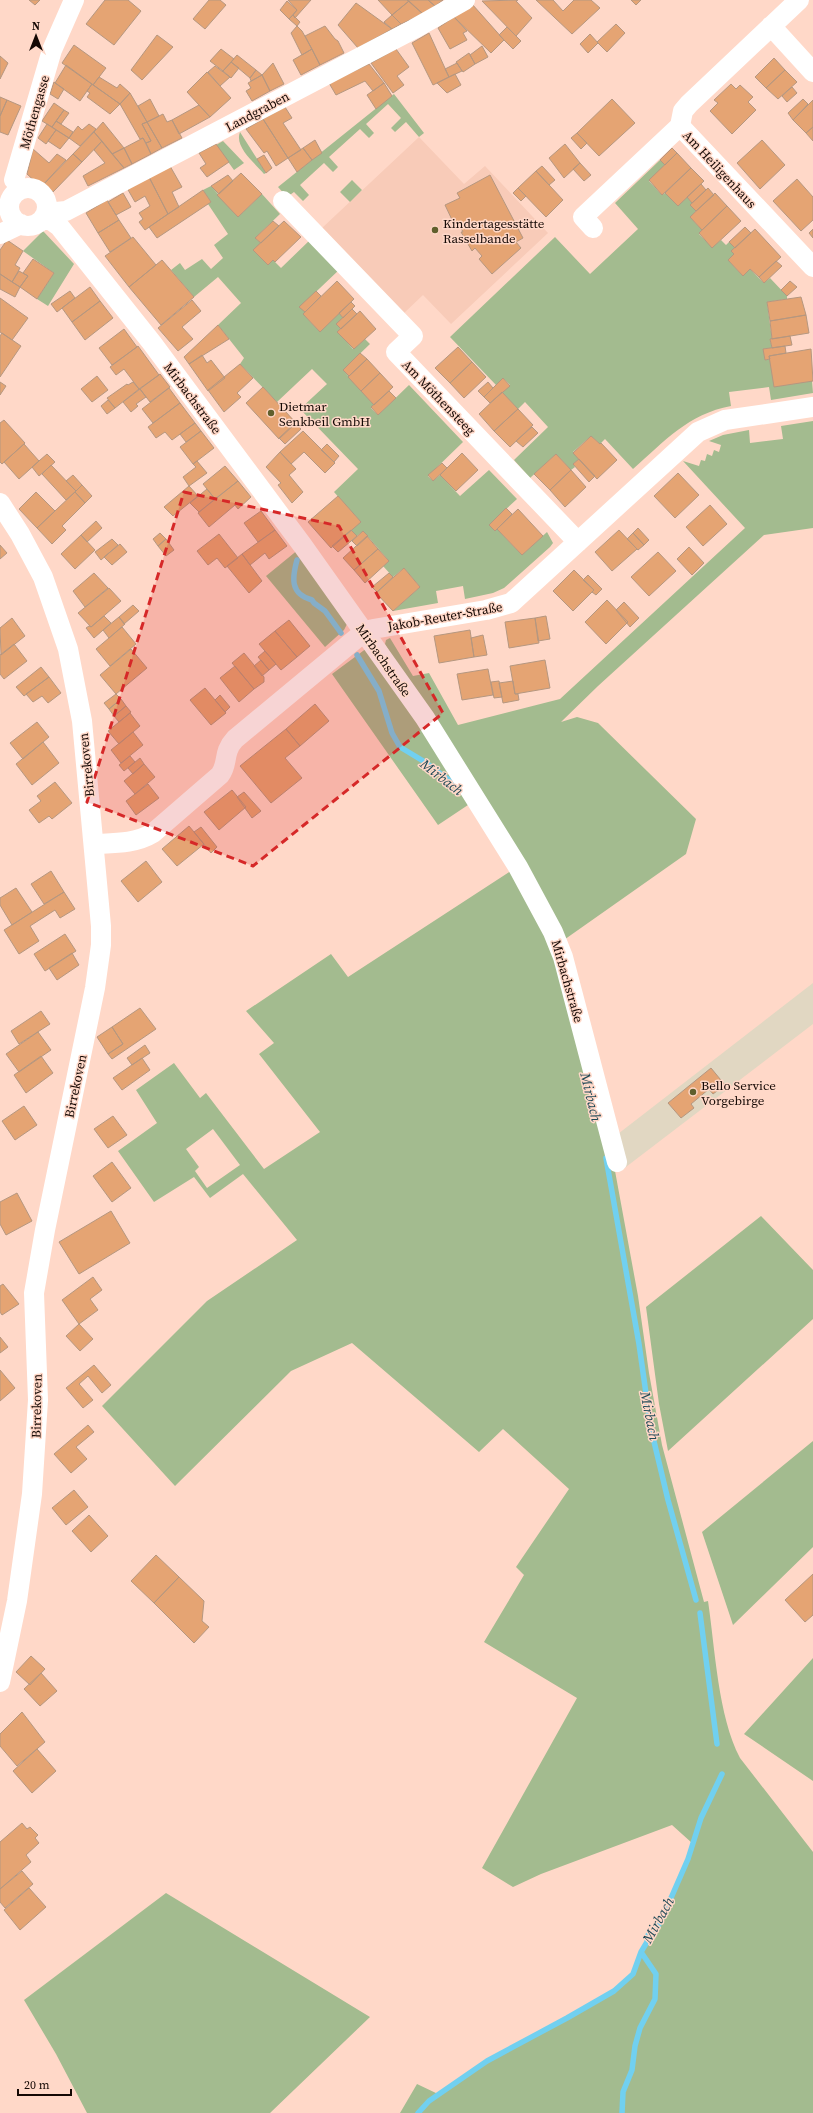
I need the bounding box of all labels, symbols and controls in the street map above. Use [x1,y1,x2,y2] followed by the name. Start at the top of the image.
[16,16,56,56] north arrow
[32,19,40,34] text: N
[16,73,53,151] street label: Möthengasse
[222,87,292,135] street label: Landgraben
[679,127,760,212] street label: Am Heiligenhaus
[443,215,545,247] place label: Kindertagesstätte Rasselbande
[430,225,440,235] marker: Kindertagesstätte Rasselbande
[398,356,479,439] street label: Am Möthensteeg
[160,359,225,438] street label: Mirbachstraße
[279,398,370,430] place label: Dietmar Senkbeil GmbH
[266,408,276,418] marker: Dietmar Senkbeil GmbH
[385,598,504,635] street label: Jakob-Reuter-Straße
[352,620,415,700] street label: Mirbachstraße
[75,732,98,798] street label: Birrekoven
[415,753,468,800] water label: Mirbach
[548,938,588,1025] street label: Mirbachstraße
[60,1053,91,1119] street label: Birrekoven
[575,1070,607,1124] water label: Mirbach
[701,1077,776,1109] place label: Bello Service Vorgebirge
[688,1087,698,1097] marker: Bello Service Vorgebirge
[27,1374,46,1438] street label: Birrekoven
[635,1389,665,1443] water label: Mirbach
[637,1893,679,1947] water label: Mirbach
[18,2071,71,2097] scale bar
[24,2077,50,2093] text: 20 m

